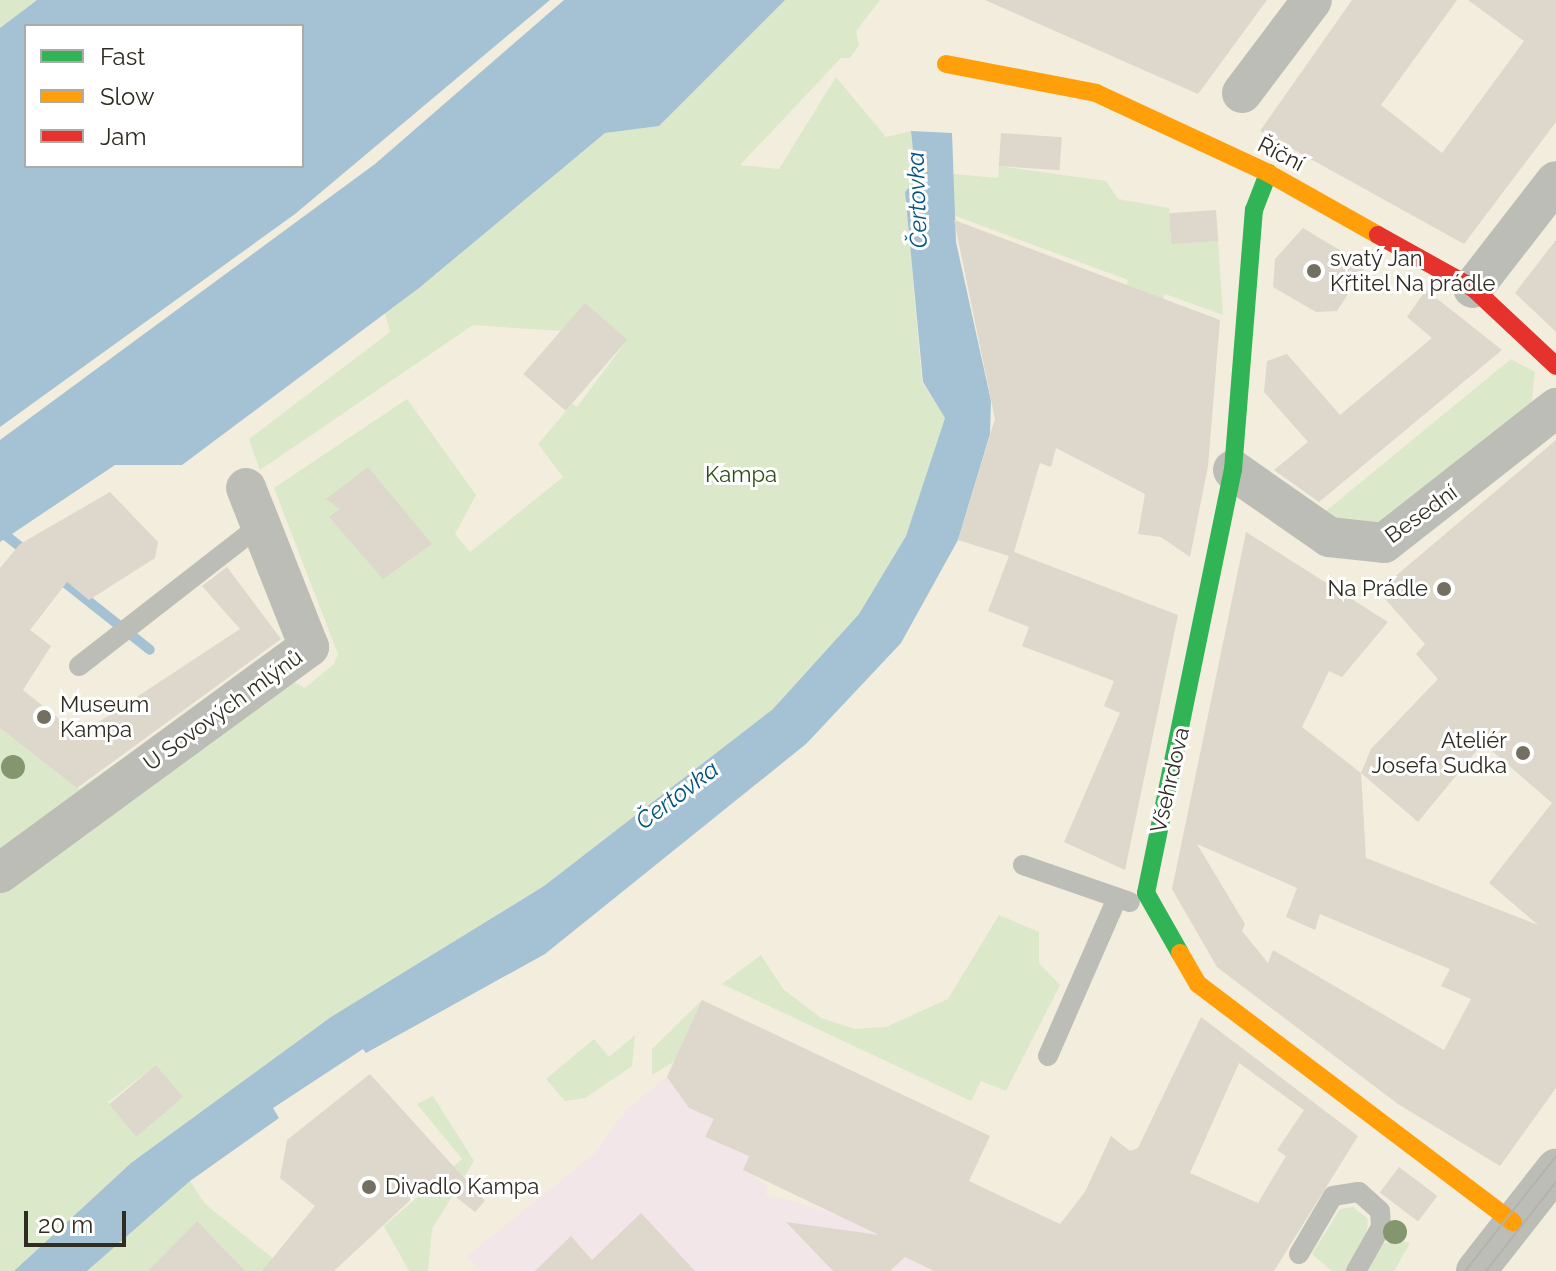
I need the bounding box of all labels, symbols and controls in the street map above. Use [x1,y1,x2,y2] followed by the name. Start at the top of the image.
[24,24,304,168] legend
[100,42,145,71] text: Fast
[100,82,154,111] text: Slow
[100,122,146,151] text: Jam
[1253,131,1309,177] street label: Říční
[901,151,933,249] water label: Čertovka
[1330,245,1496,296] place label: svatý Jan Křtitel Na prádle
[1305,262,1323,280] marker: svatý Jan Křtitel Na prádle
[705,462,777,488] park label: Kampa
[1380,479,1462,549] street label: Besední
[1328,576,1428,602] place label: Na Prádle
[1435,580,1453,598] marker: Na Prádle
[139,644,307,776] street label: U Sovových mlýnů
[60,691,149,742] place label: Museum Kampa
[35,708,53,726] marker: Museum Kampa
[1145,725,1195,835] street label: Všehrdova
[1372,727,1507,778] place label: Ateliér Josefa Sudka
[1514,744,1532,762] marker: Ateliér Josefa Sudka
[630,754,724,836] water label: Čertovka
[385,1174,539,1200] place label: Divadlo Kampa
[360,1178,378,1196] marker: Divadlo Kampa
[28,1195,130,1245] scale bar
[38,1210,93,1239] text: 20 m

